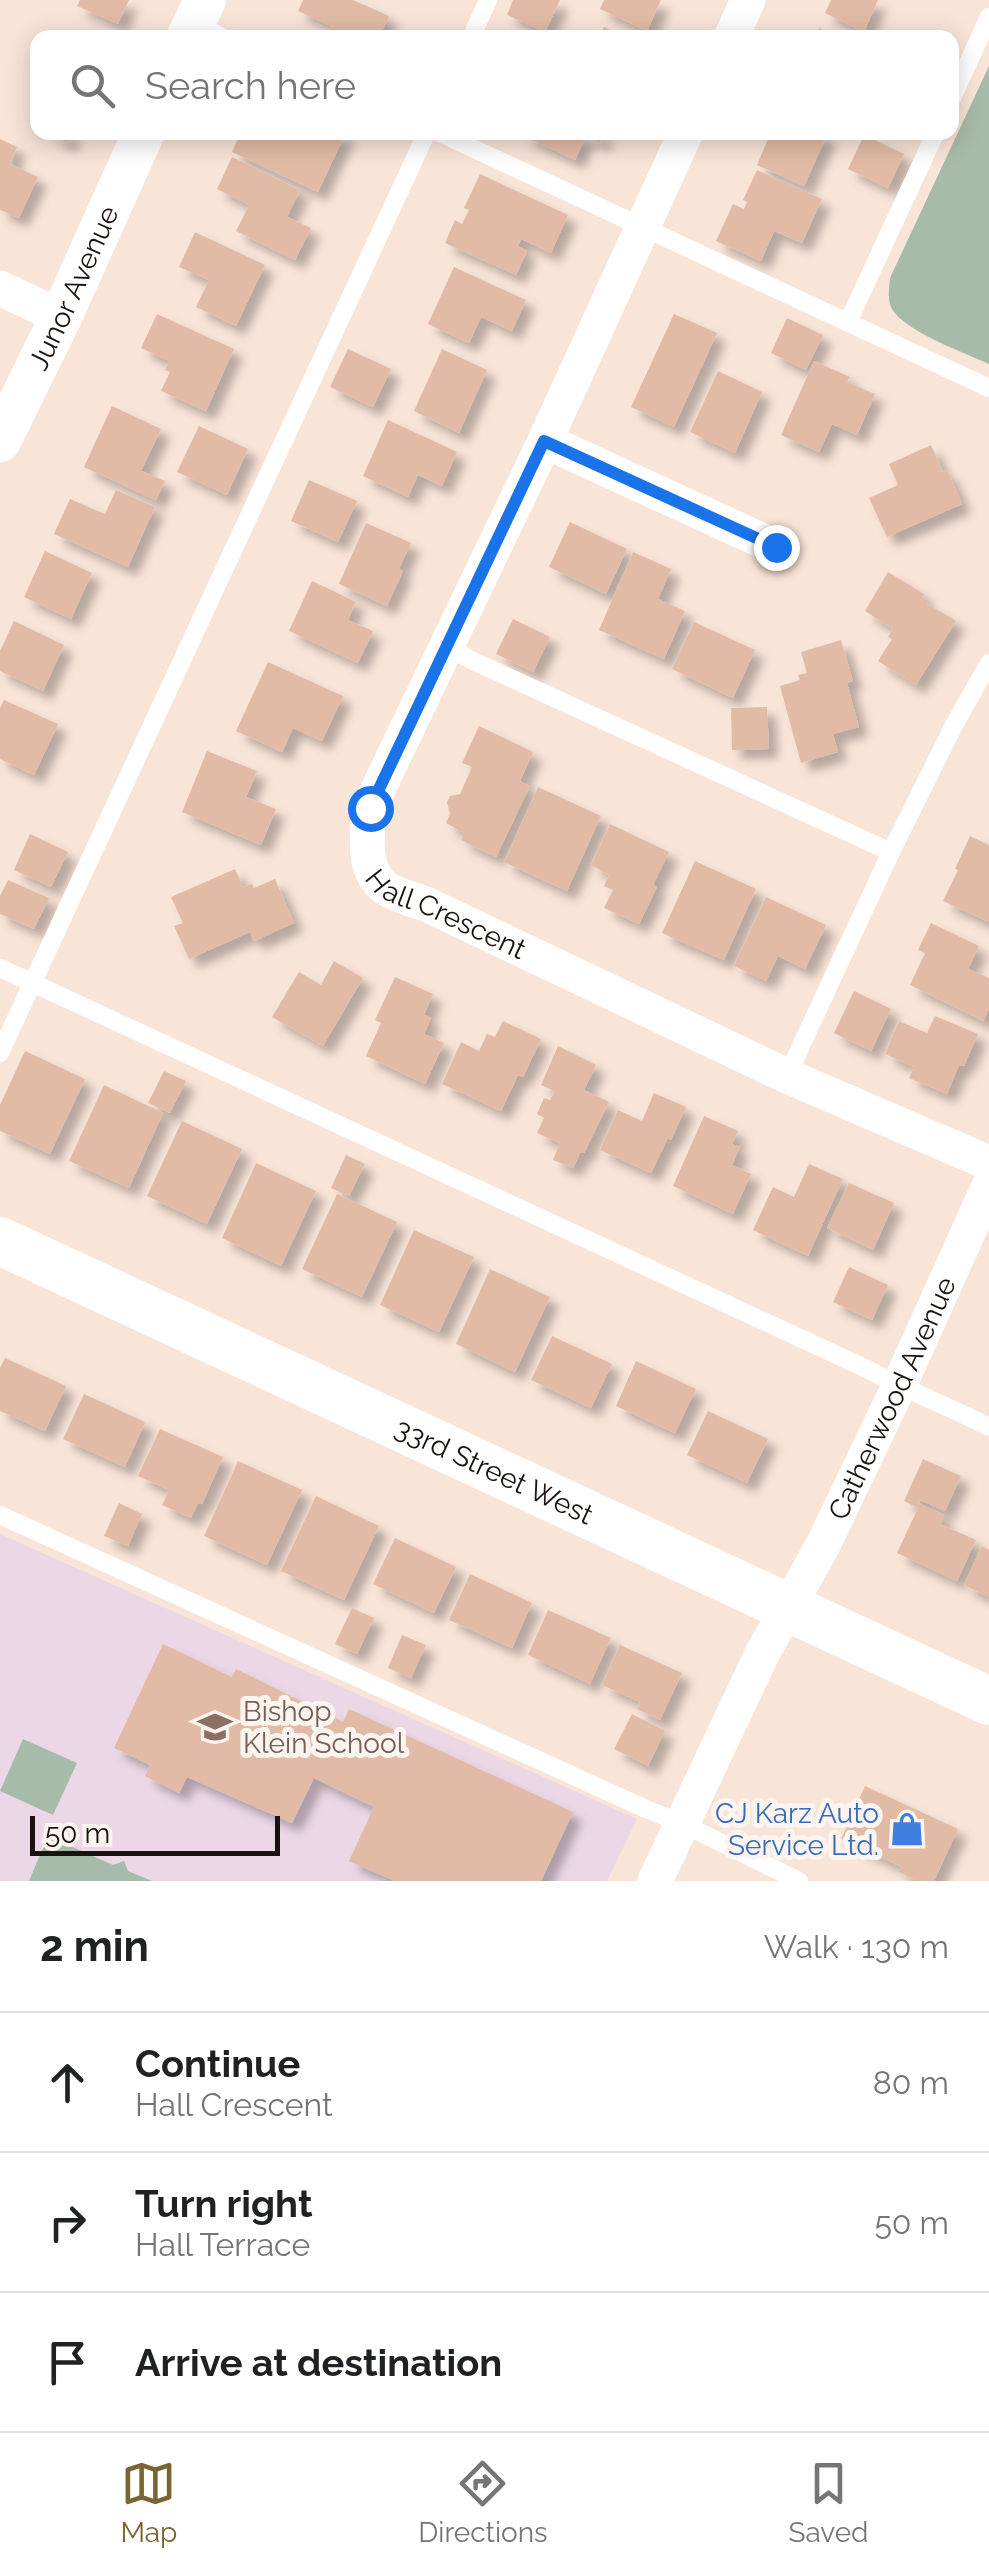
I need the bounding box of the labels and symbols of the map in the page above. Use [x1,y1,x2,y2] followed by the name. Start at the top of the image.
[21,201,125,375] street label: Junor Avenue
[754,525,800,571] route end
[348,786,394,832] route start
[359,862,532,966] street label: Hall Crescent
[821,1272,962,1525] street label: Catherwood Avenue
[390,1411,599,1531] street label: 33rd Street West
[243,1695,405,1760] place label: Bishop Klein School
[196,1708,234,1746] school or university icon: Bishop Klein School
[715,1797,879,1862] place label: CJ Karz Auto Service Ltd.
[888,1810,926,1848] shop icon: CJ Karz Auto Service Ltd.
[30,1811,280,1856] scale bar

